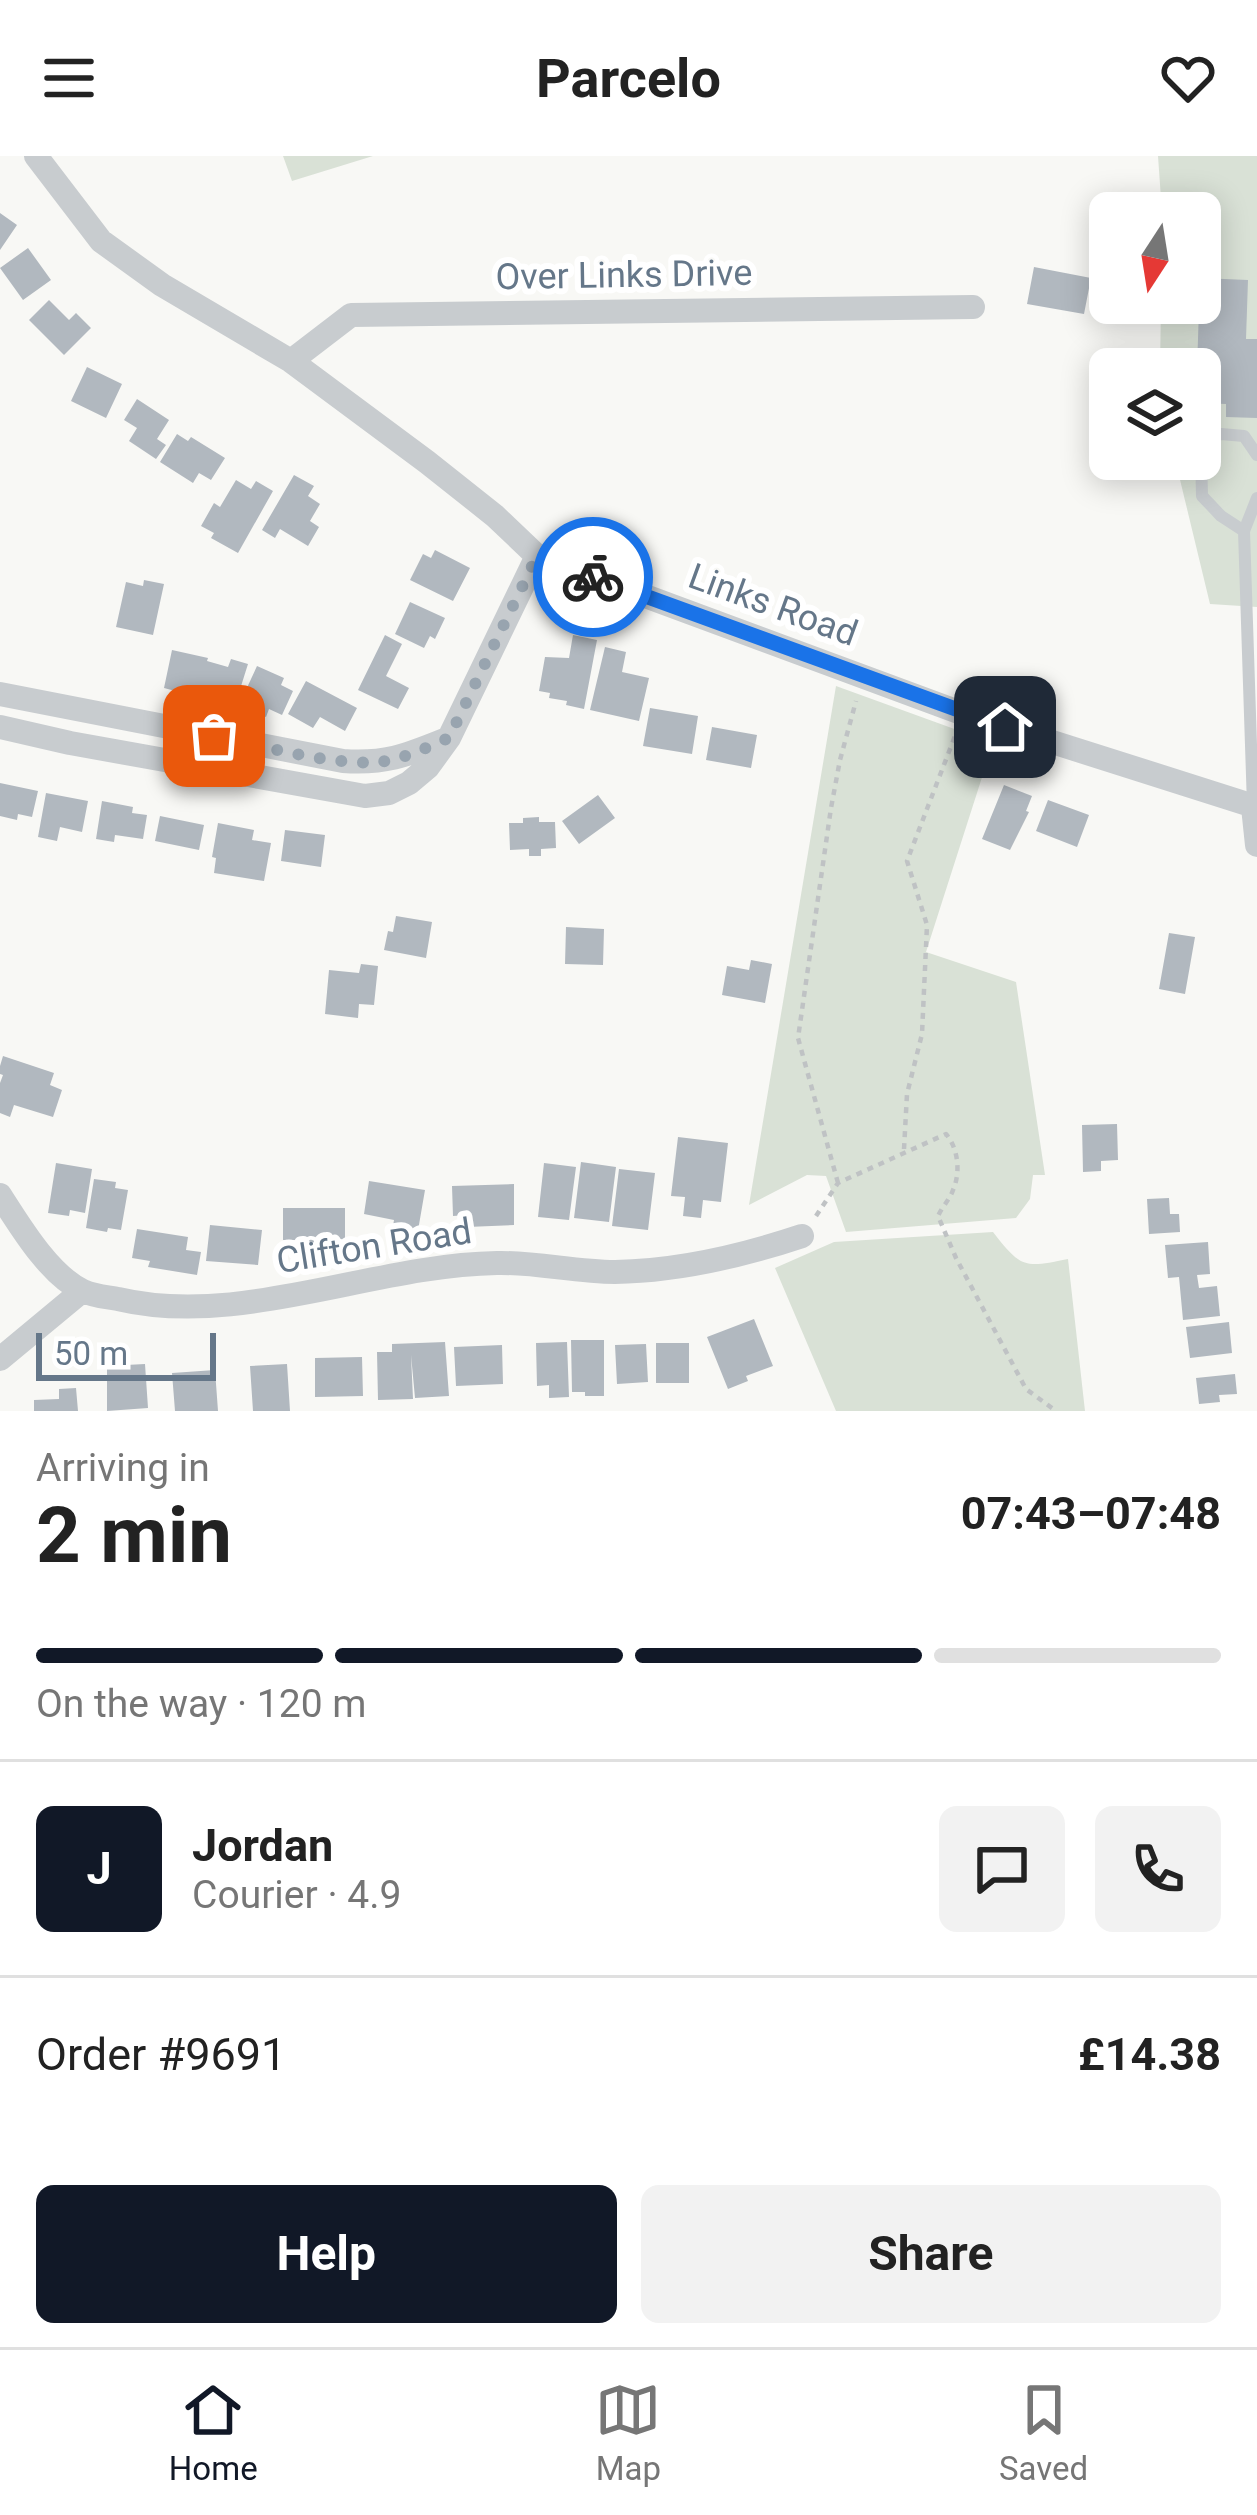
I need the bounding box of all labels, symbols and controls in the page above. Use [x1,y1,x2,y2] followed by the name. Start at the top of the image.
[36,45,102,111] icon: menu
[1155,45,1221,111] icon: heart
[536,47,721,110] text: Parcelo
[1089,192,1221,324] north arrow
[1089,192,1221,480] map controls
[495,252,753,298] street label: Over Links Drive
[1089,348,1221,480] button: layers
[533,517,653,637] courier
[560,544,626,610] icon: bike
[683,555,863,655] street label: Links Road
[954,676,1056,778] pin
[163,685,265,787] pin
[972,694,1038,760] icon: home
[181,703,247,769] icon: bag
[274,1210,474,1282] street label: Clifton Road
[36,1327,216,1380] scale bar
[54,1334,128,1373] text: 50 m
[36,1445,210,1491] text: Arriving in
[961,1487,1221,1540] text: 07:43–07:48
[36,1490,232,1581] text: 2 min
[36,1681,367,1727] text: On the way · 120 m
[939,1806,1065,1932] button: chat
[1095,1806,1221,1932] button: phone
[192,1819,333,1872] text: Jordan
[86,1842,112,1895] text: J
[192,1872,401,1918] text: Courier · 4.9
[36,2028,286,2081] text: Order #9691
[1078,2028,1221,2081] text: £14.38
[36,2185,617,2323] button: Help
[641,2185,1221,2323] button: Share
[169,2377,258,2488] tab: Home
[595,2377,661,2488] tab: Map
[999,2377,1088,2488] tab: Saved

